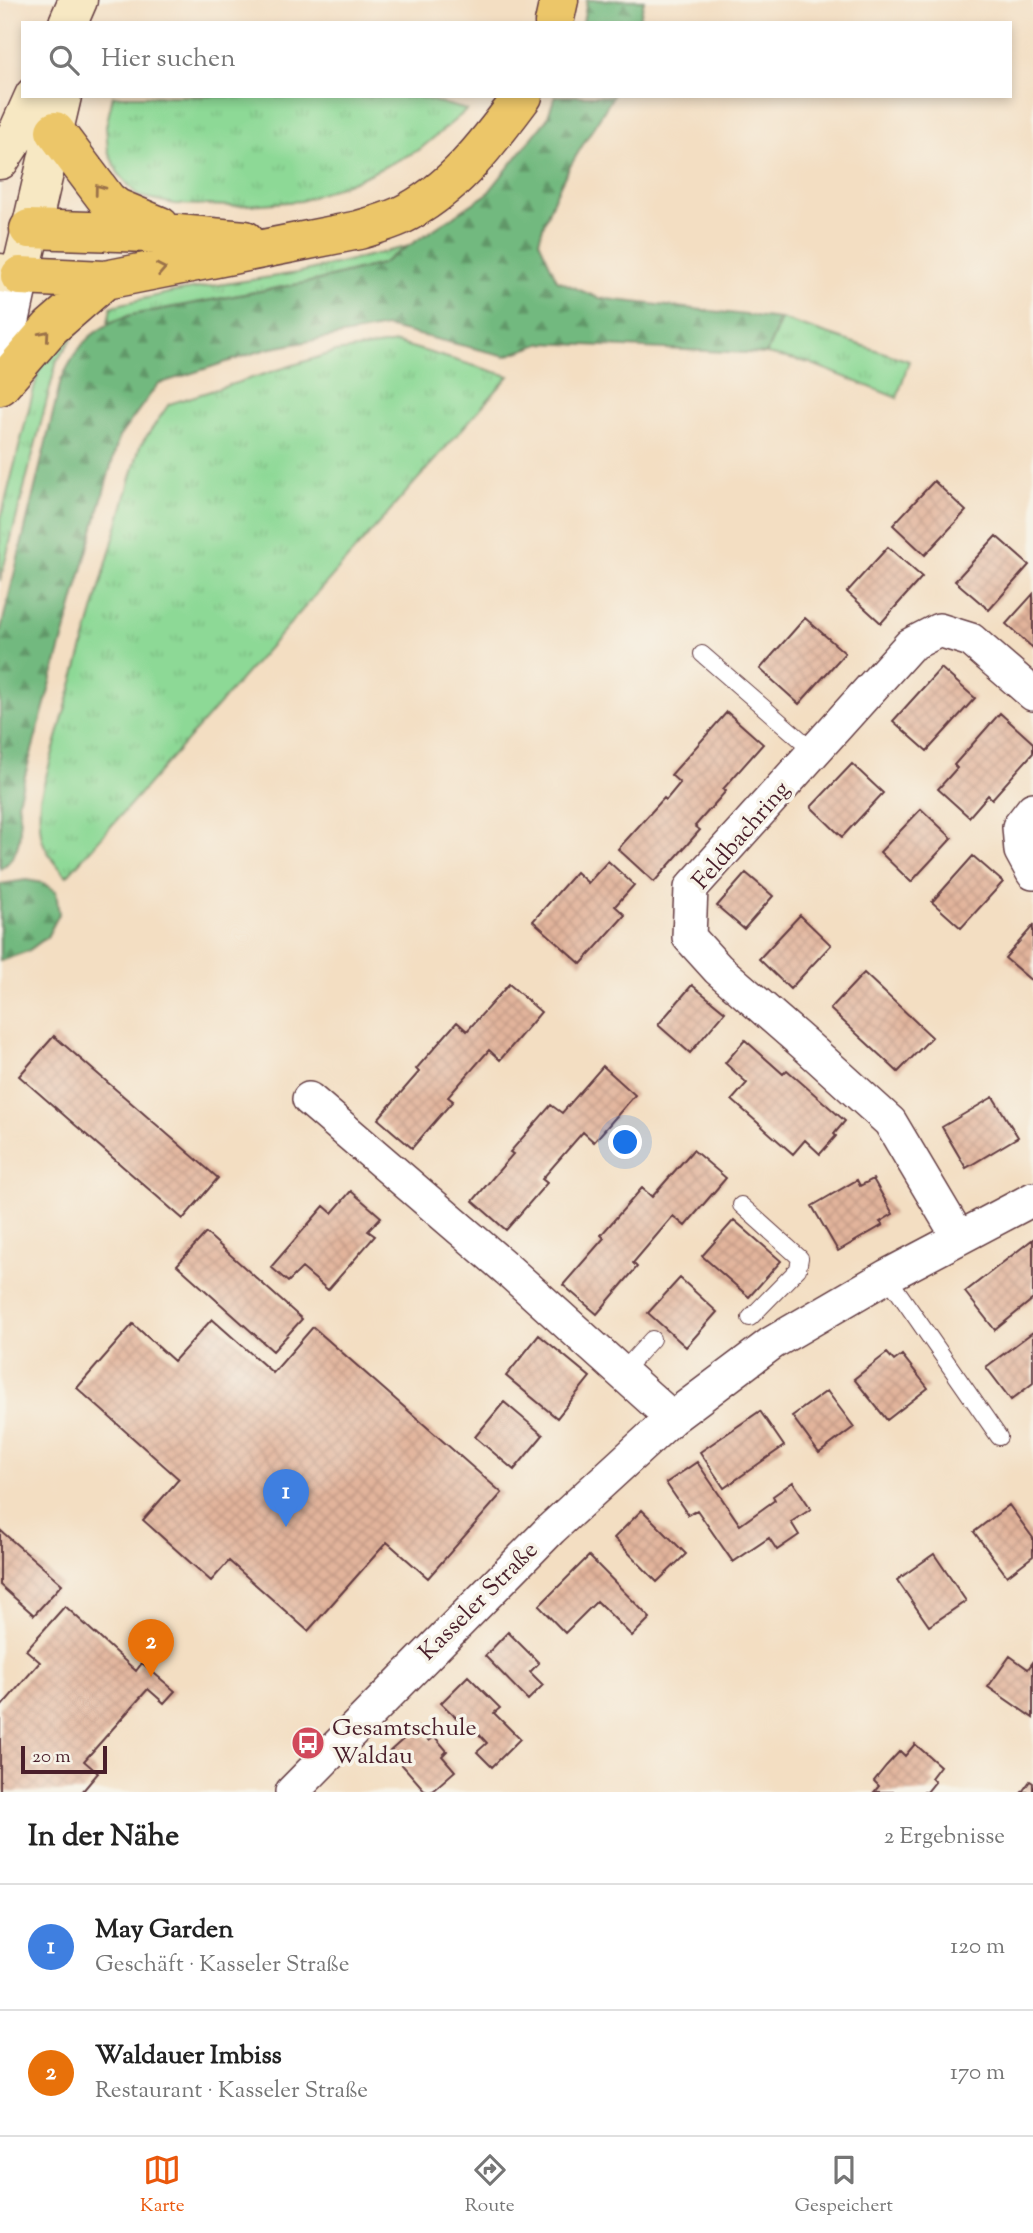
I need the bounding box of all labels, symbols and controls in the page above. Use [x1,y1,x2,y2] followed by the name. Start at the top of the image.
[21,21,1012,98] search box
[45,41,83,79] icon: search
[101,41,236,78] text: Hier suchen
[94,184,107,197] one-way arrow
[155,262,167,277] one-way arrow
[36,330,49,343] one-way arrow
[685,774,799,898] street label: Feldbachring
[608,1125,642,1159] your location
[263,1469,309,1527] pin: 1
[412,1535,546,1669] street label: Kasseler Straße
[128,1619,174,1677] pin: 2
[332,1712,477,1774] place label: Gesamtschule Waldau
[289,1724,327,1762] bus stop icon: Gesamtschule Waldau
[21,1743,107,1775] scale bar
[32,1744,71,1771] text: 20 m
[28,1816,179,1859] text: In der Nähe
[884,1821,1005,1854] text: 2 Ergebnisse
[95,1912,234,1949] text: May Garden
[47,1931,55,1964] text: 1
[950,1931,1005,1964] text: 120 m
[95,1949,349,1982] text: Geschäft · Kasseler Straße
[95,2038,282,2075] text: Waldauer Imbiss
[46,2057,56,2090] text: 2
[950,2057,1005,2090] text: 170 m
[95,2075,368,2108] text: Restaurant · Kasseler Straße
[140,2151,185,2220] tab: Karte
[465,2151,514,2220] tab: Route
[794,2151,893,2220] tab: Gespeichert

